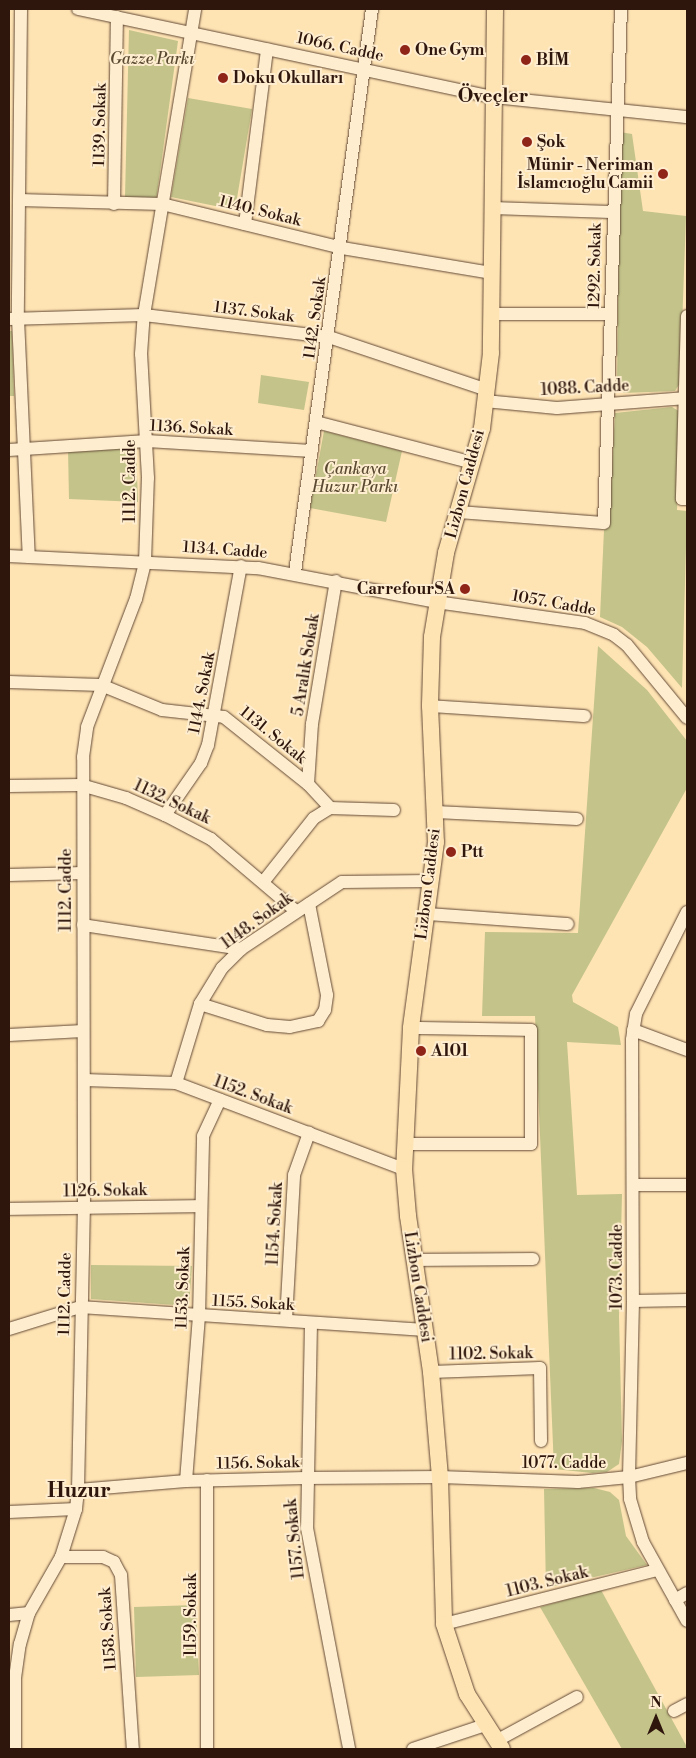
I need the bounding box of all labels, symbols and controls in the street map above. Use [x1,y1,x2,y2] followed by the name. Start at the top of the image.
[295,28,385,66] street label: 1066. Cadde
[415,40,484,60] place label: One Gym
[399,44,411,56] marker: One Gym
[110,49,194,69] park label: Gazze Parkı
[536,50,569,70] place label: BİM
[520,54,532,66] marker: BİM
[233,68,343,88] place label: Doku Okulları
[217,72,229,84] marker: Doku Okulları
[90,83,110,167] street label: 1139. Sokak
[458,86,528,108] district label: Öveçler
[537,132,565,152] place label: Şok
[521,136,533,148] marker: Şok
[517,155,653,193] place label: Münir - Neriman İslamcıoğlu Camii
[657,168,669,180] marker: Münir - Neriman İslamcıoğlu Camii
[217,192,303,230] street label: 1140. Sokak
[585,223,605,309] street label: 1292. Sokak
[300,276,330,360] street label: 1142. Sokak
[213,298,295,326] street label: 1137. Sokak
[540,376,630,400] street label: 1088. Cadde
[149,416,233,440] street label: 1136. Sokak
[441,427,489,541] street label: Lizbon Caddesi
[120,439,140,523] street label: 1112. Cadde
[312,459,398,497] park label: Çankaya Huzur Parkı
[182,537,268,563] street label: 1134. Cadde
[357,579,455,599] place label: CarrefourSA
[459,583,471,595] marker: CarrefourSA
[510,586,598,620] street label: 1057. Cadde
[288,613,324,717] street label: 5 Aralık Sokak
[185,650,219,736] street label: 1144. Sokak
[236,702,310,768] street label: 1131. Sokak
[130,776,214,828] street label: 1132. Sokak
[412,827,444,941] street label: Lizbon Caddesi
[461,842,484,862] place label: Ptt
[445,846,457,858] marker: Ptt
[56,848,76,932] street label: 1112. Cadde
[218,889,296,953] street label: 1148. Sokak
[431,1041,468,1061] place label: A101
[415,1045,427,1057] marker: A101
[211,1072,295,1118] street label: 1152. Sokak
[63,1181,147,1201] street label: 1126. Sokak
[263,1182,287,1266] street label: 1154. Sokak
[607,1224,627,1310] street label: 1073. Cadde
[400,1230,436,1344] street label: Lizbon Caddesi
[172,1247,194,1329] street label: 1153. Sokak
[55,1252,75,1336] street label: 1112. Cadde
[211,1291,295,1315] street label: 1155. Sokak
[449,1344,533,1364] street label: 1102. Sokak
[216,1453,300,1473] street label: 1156. Sokak
[522,1453,606,1473] street label: 1077. Cadde
[47,1478,111,1504] district label: Huzur
[281,1498,309,1580] street label: 1157. Sokak
[504,1563,590,1601] street label: 1103. Sokak
[181,1573,201,1657] street label: 1159. Sokak
[96,1587,120,1671] street label: 1158. Sokak
[631,1693,681,1743] north arrow
[650,1694,662,1712] text: N

